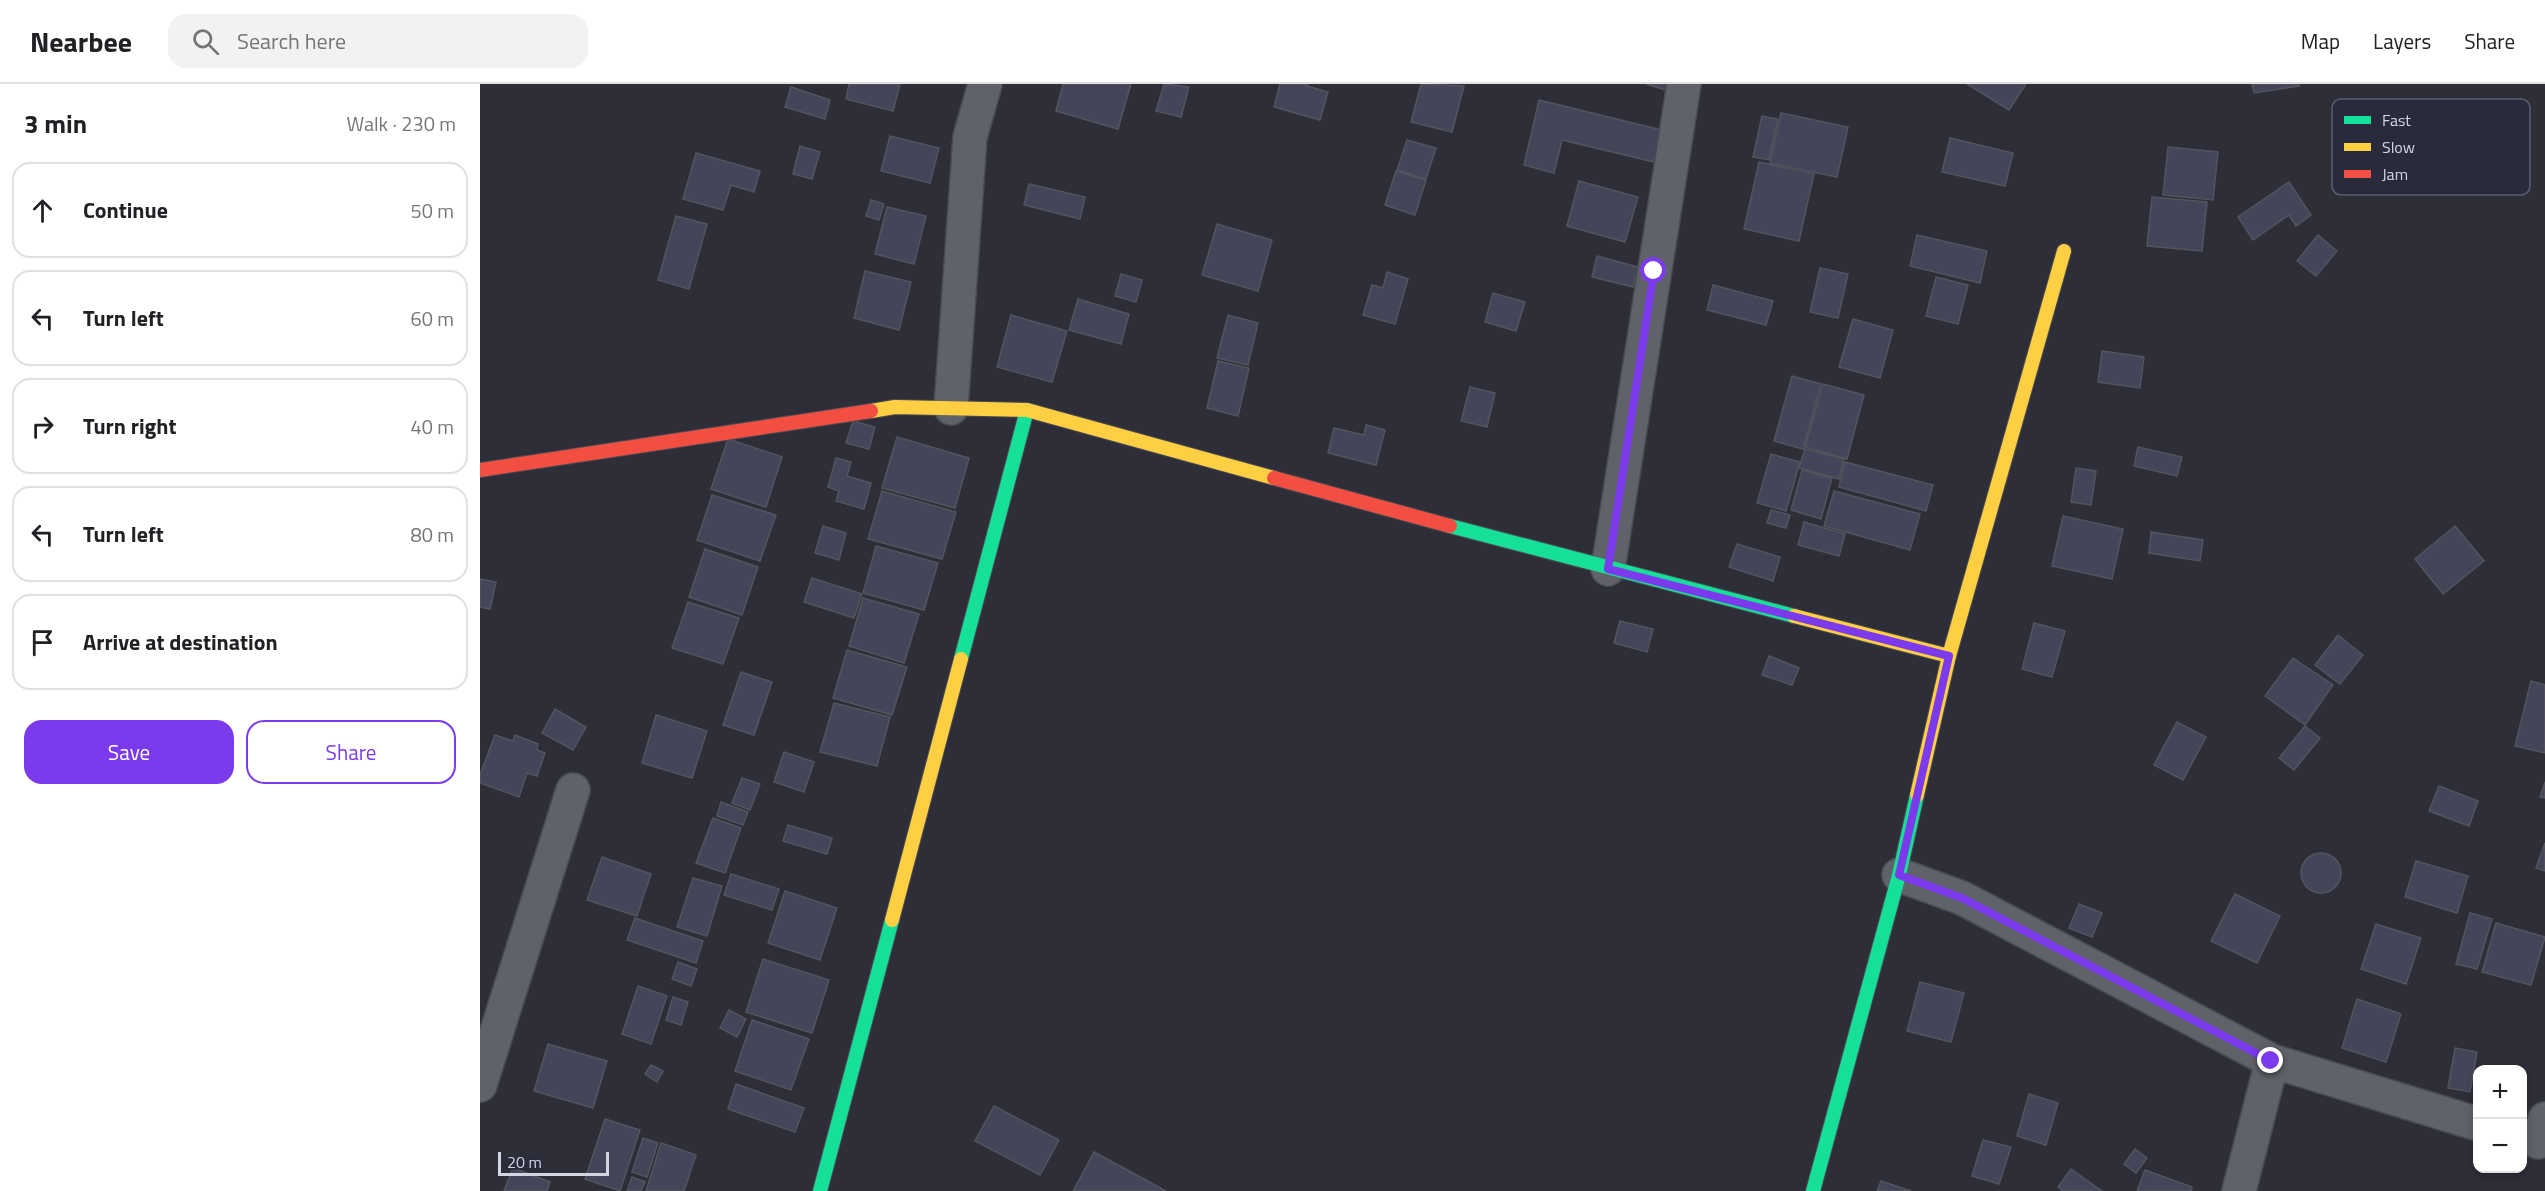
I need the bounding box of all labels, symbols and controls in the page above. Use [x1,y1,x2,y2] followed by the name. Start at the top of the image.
[168,14,588,68] search box
[30,20,132,63] text: Nearbee
[237,24,346,58] text: Search here
[189,25,222,58] icon: search
[2301,25,2340,57] text: Map
[2373,25,2431,57] text: Layers
[2464,25,2515,57] text: Share
[2332,99,2530,195] legend
[24,104,87,143] text: 3 min
[347,108,456,139] text: Walk · 230 m
[2382,108,2411,132] text: Fast
[2382,135,2415,159] text: Slow
[2382,162,2408,186] text: Jam
[83,193,168,227] text: Continue
[26,194,59,227] icon: ahead
[410,195,454,226] text: 50 m
[1640,257,1666,283] route start
[83,301,164,335] text: Turn left
[26,302,59,335] icon: left
[410,303,454,334] text: 60 m
[83,409,177,443] text: Turn right
[26,410,59,443] icon: right
[410,411,454,442] text: 40 m
[83,517,164,551] text: Turn left
[26,518,59,551] icon: left
[410,519,454,550] text: 80 m
[83,625,278,659] text: Arrive at destination
[26,626,59,659] icon: arrive
[24,720,234,784] button: Save
[246,720,456,784] button: Share
[2257,1047,2283,1073] route end
[2473,1065,2527,1173] map controls
[2473,1065,2527,1119] button: +
[2473,1119,2527,1173] button: −
[498,1149,609,1176] scale bar
[507,1150,542,1174] text: 20 m

